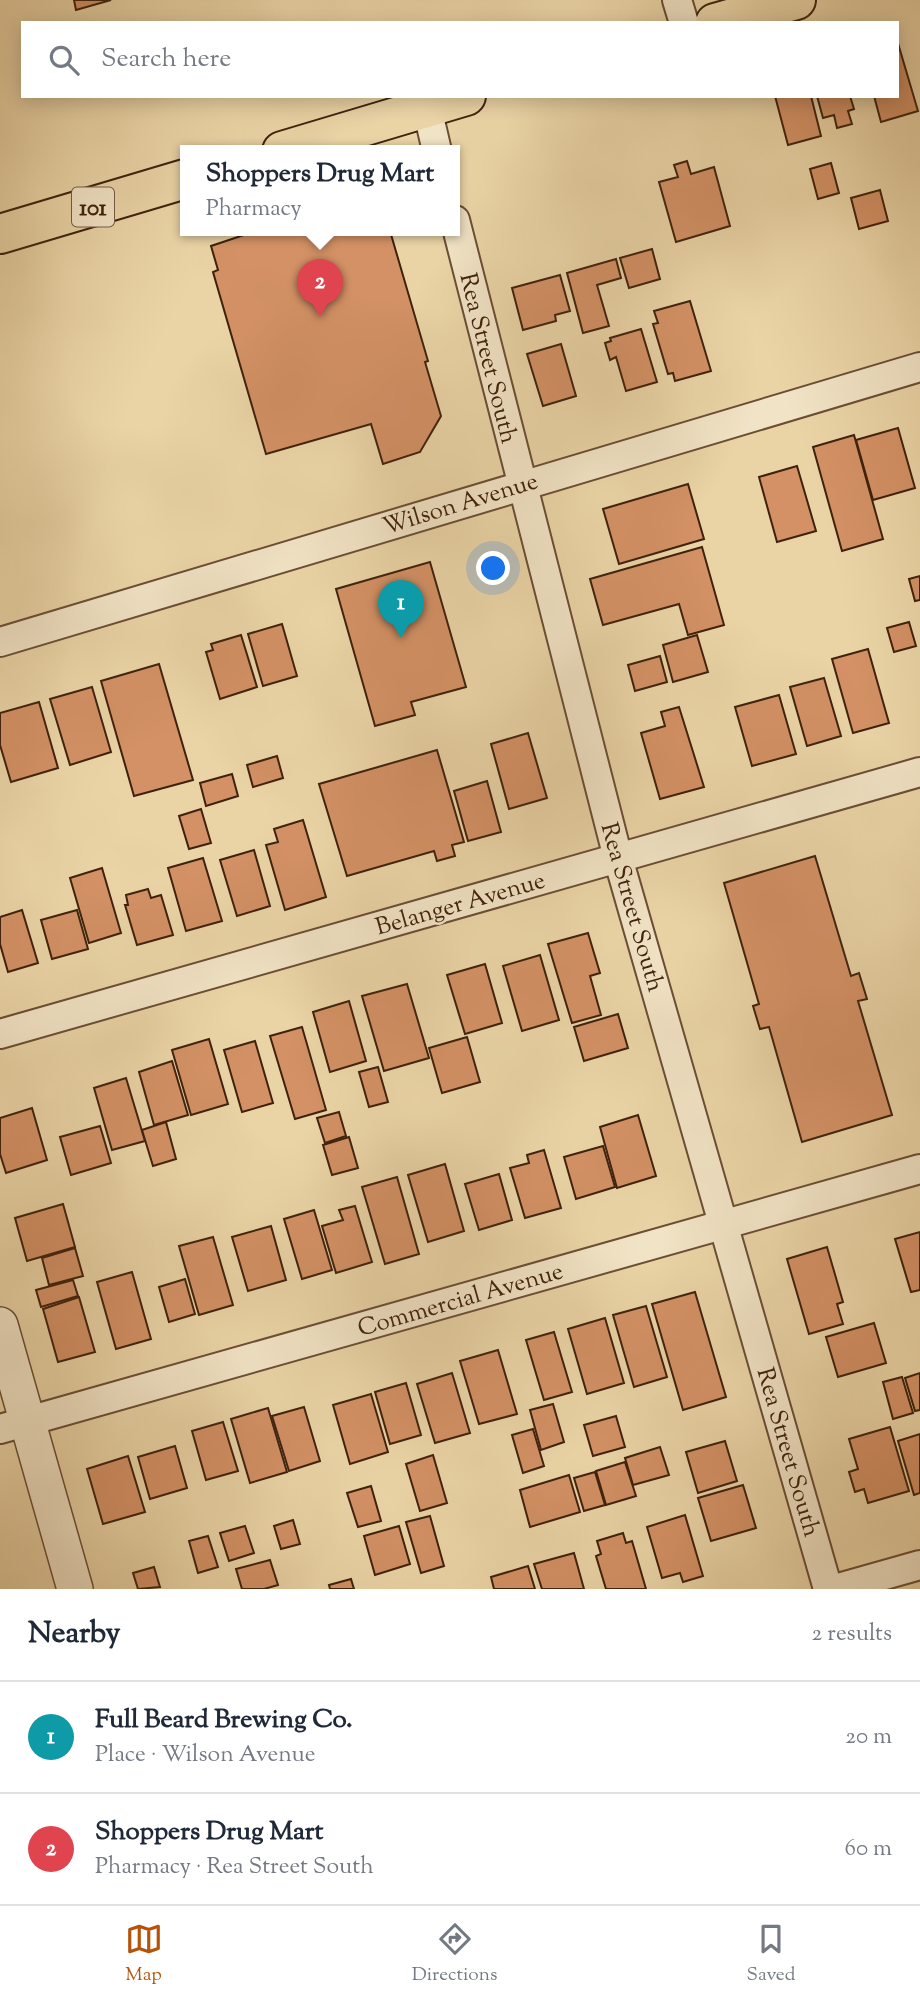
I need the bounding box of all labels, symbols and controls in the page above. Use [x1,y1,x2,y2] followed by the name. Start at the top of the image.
[21,21,899,98] search box
[45,41,83,79] icon: search
[101,41,231,78] text: Search here
[180,145,460,236] popup
[206,156,434,193] text: Shoppers Drug Mart
[72,188,114,227] road number: 101
[206,193,302,226] text: Pharmacy
[297,259,343,317] pin: 2
[449,270,525,447] street label: Rea Street South
[379,465,542,545] street label: Wilson Avenue
[476,551,510,585] your location
[378,580,424,638] pin: 1
[591,819,671,996] street label: Rea Street South
[372,864,549,945] street label: Belanger Avenue
[354,1255,567,1347] street label: Commercial Avenue
[747,1364,827,1541] street label: Rea Street South
[28,1613,120,1656] text: Nearby
[812,1618,892,1651] text: 2 results
[95,1702,352,1739] text: Full Beard Brewing Co.
[47,1721,55,1754] text: 1
[845,1721,892,1754] text: 20 m
[95,1739,315,1772] text: Place · Wilson Avenue
[95,1814,323,1851] text: Shoppers Drug Mart
[46,1833,56,1866] text: 2
[844,1833,892,1866] text: 60 m
[95,1851,374,1884] text: Pharmacy · Rea Street South
[125,1920,163,1989] tab: Map
[412,1920,497,1989] tab: Directions
[747,1920,795,1989] tab: Saved

